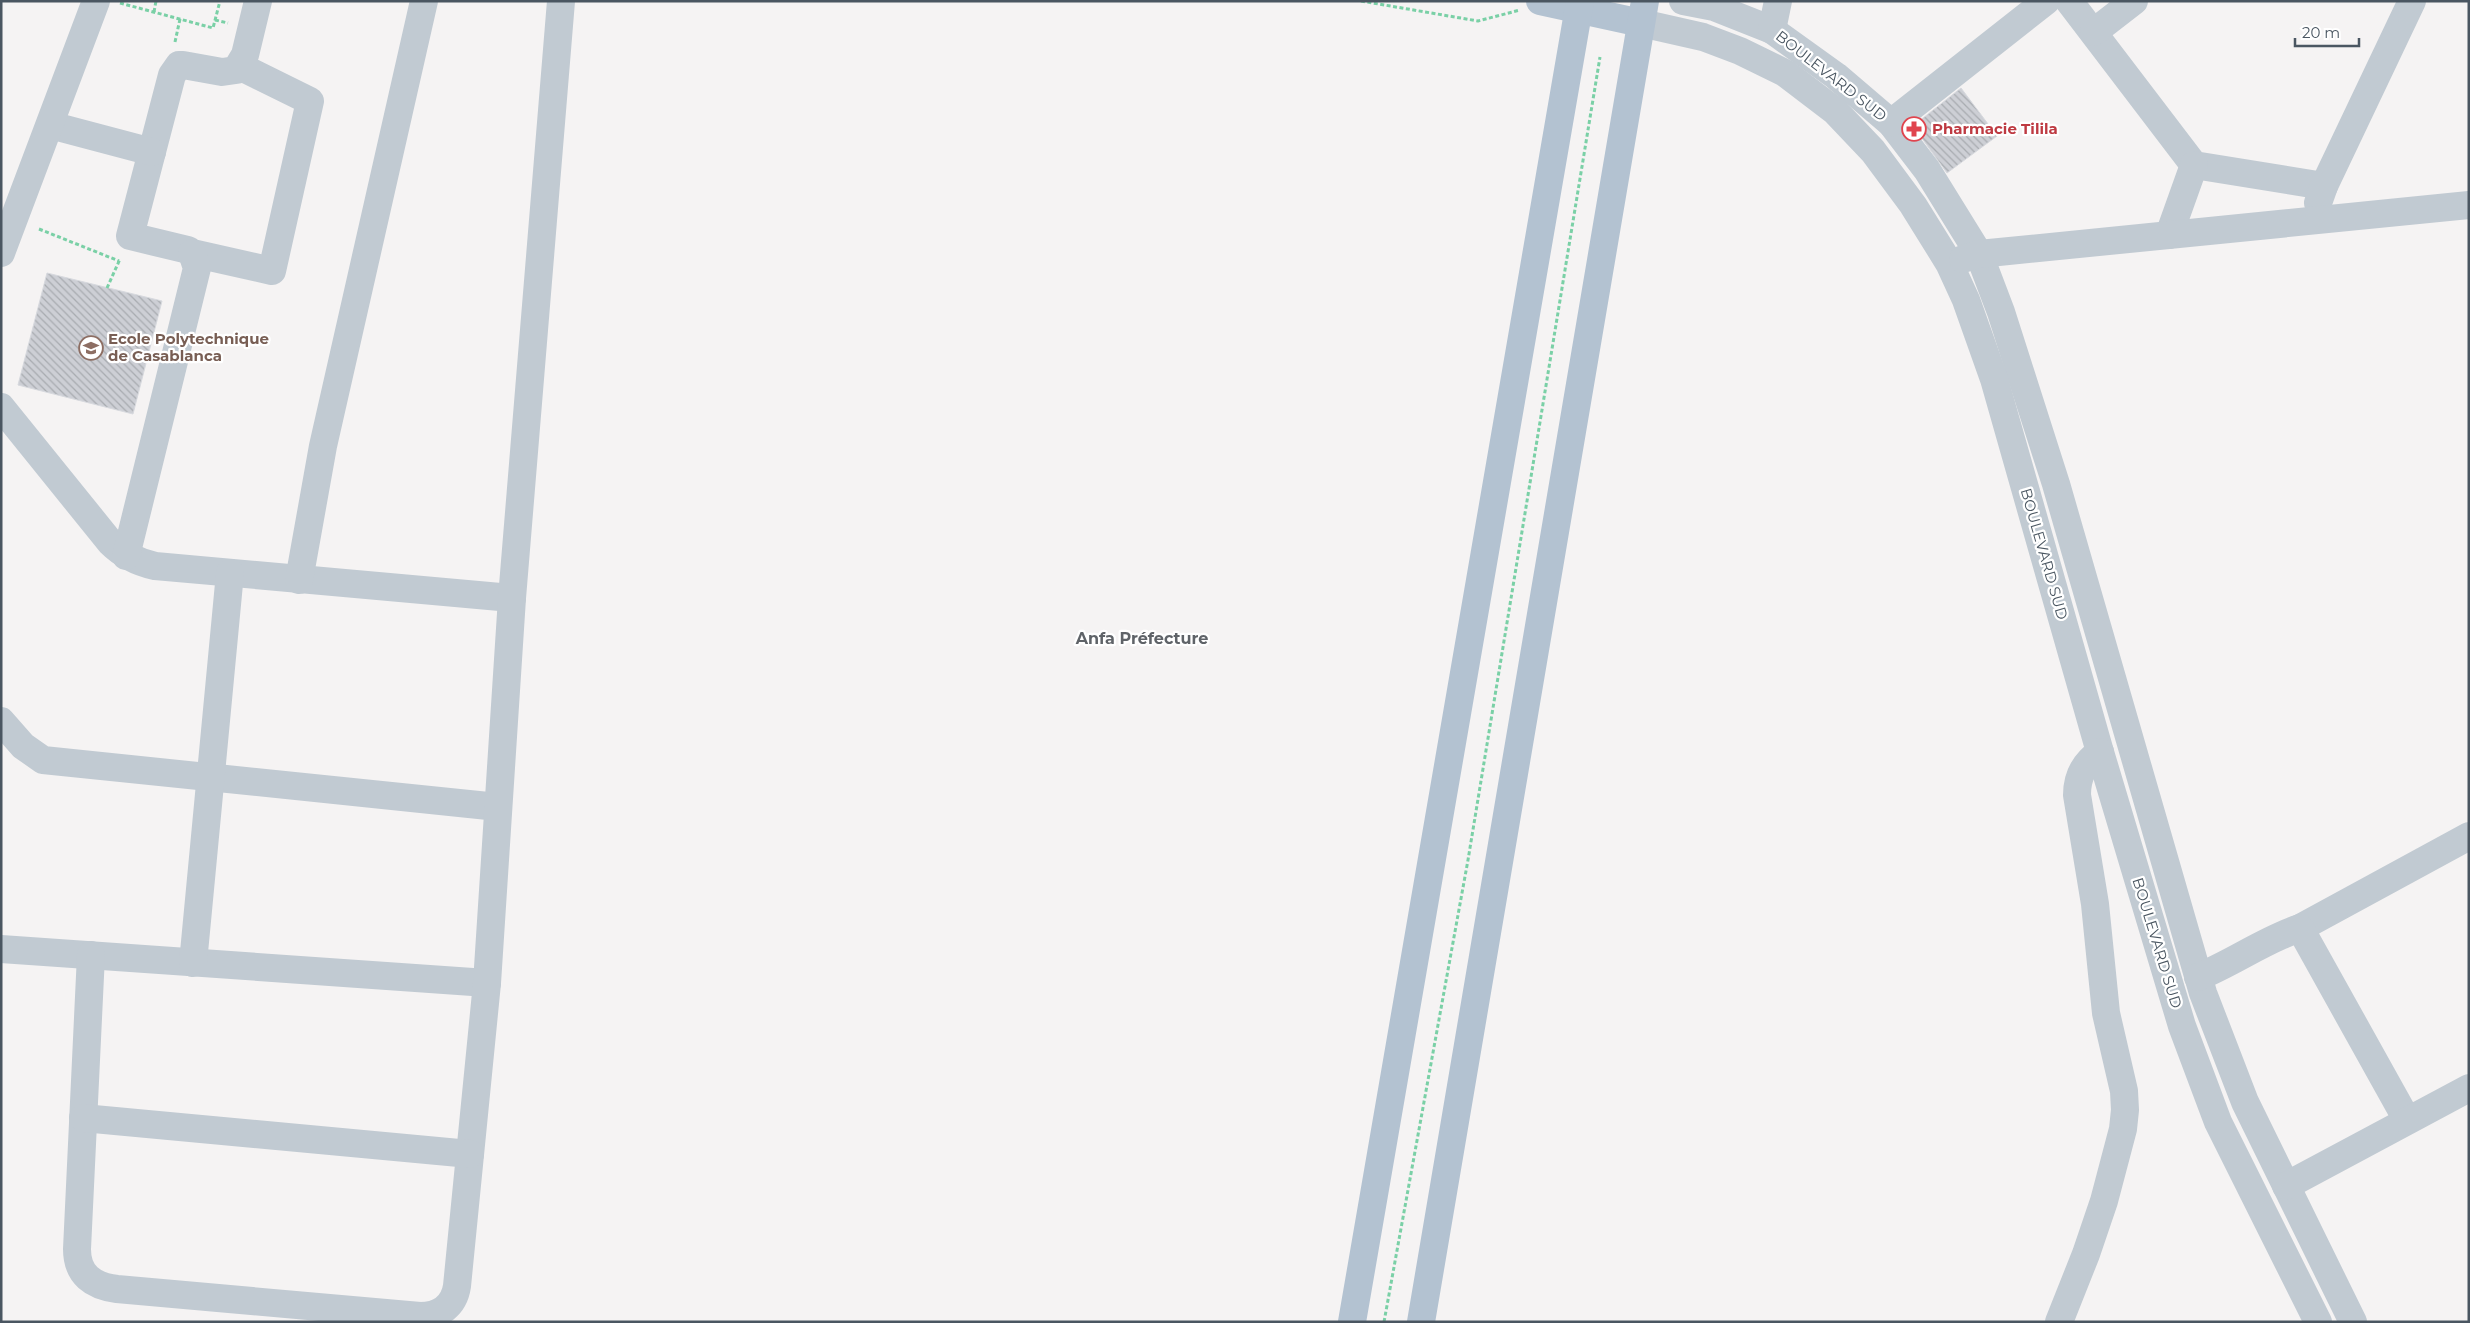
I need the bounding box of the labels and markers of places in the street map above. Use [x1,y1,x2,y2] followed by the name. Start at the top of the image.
[1901,116,1927,142] pharmacy icon: Pharmacie Tilila
[1932,119,2058,138] place label: Pharmacie Tilila
[108,329,269,365] place label: Ecole Polytechnique de Casablanca
[78,335,104,361] school or university icon: Ecole Polytechnique de Casablanca

